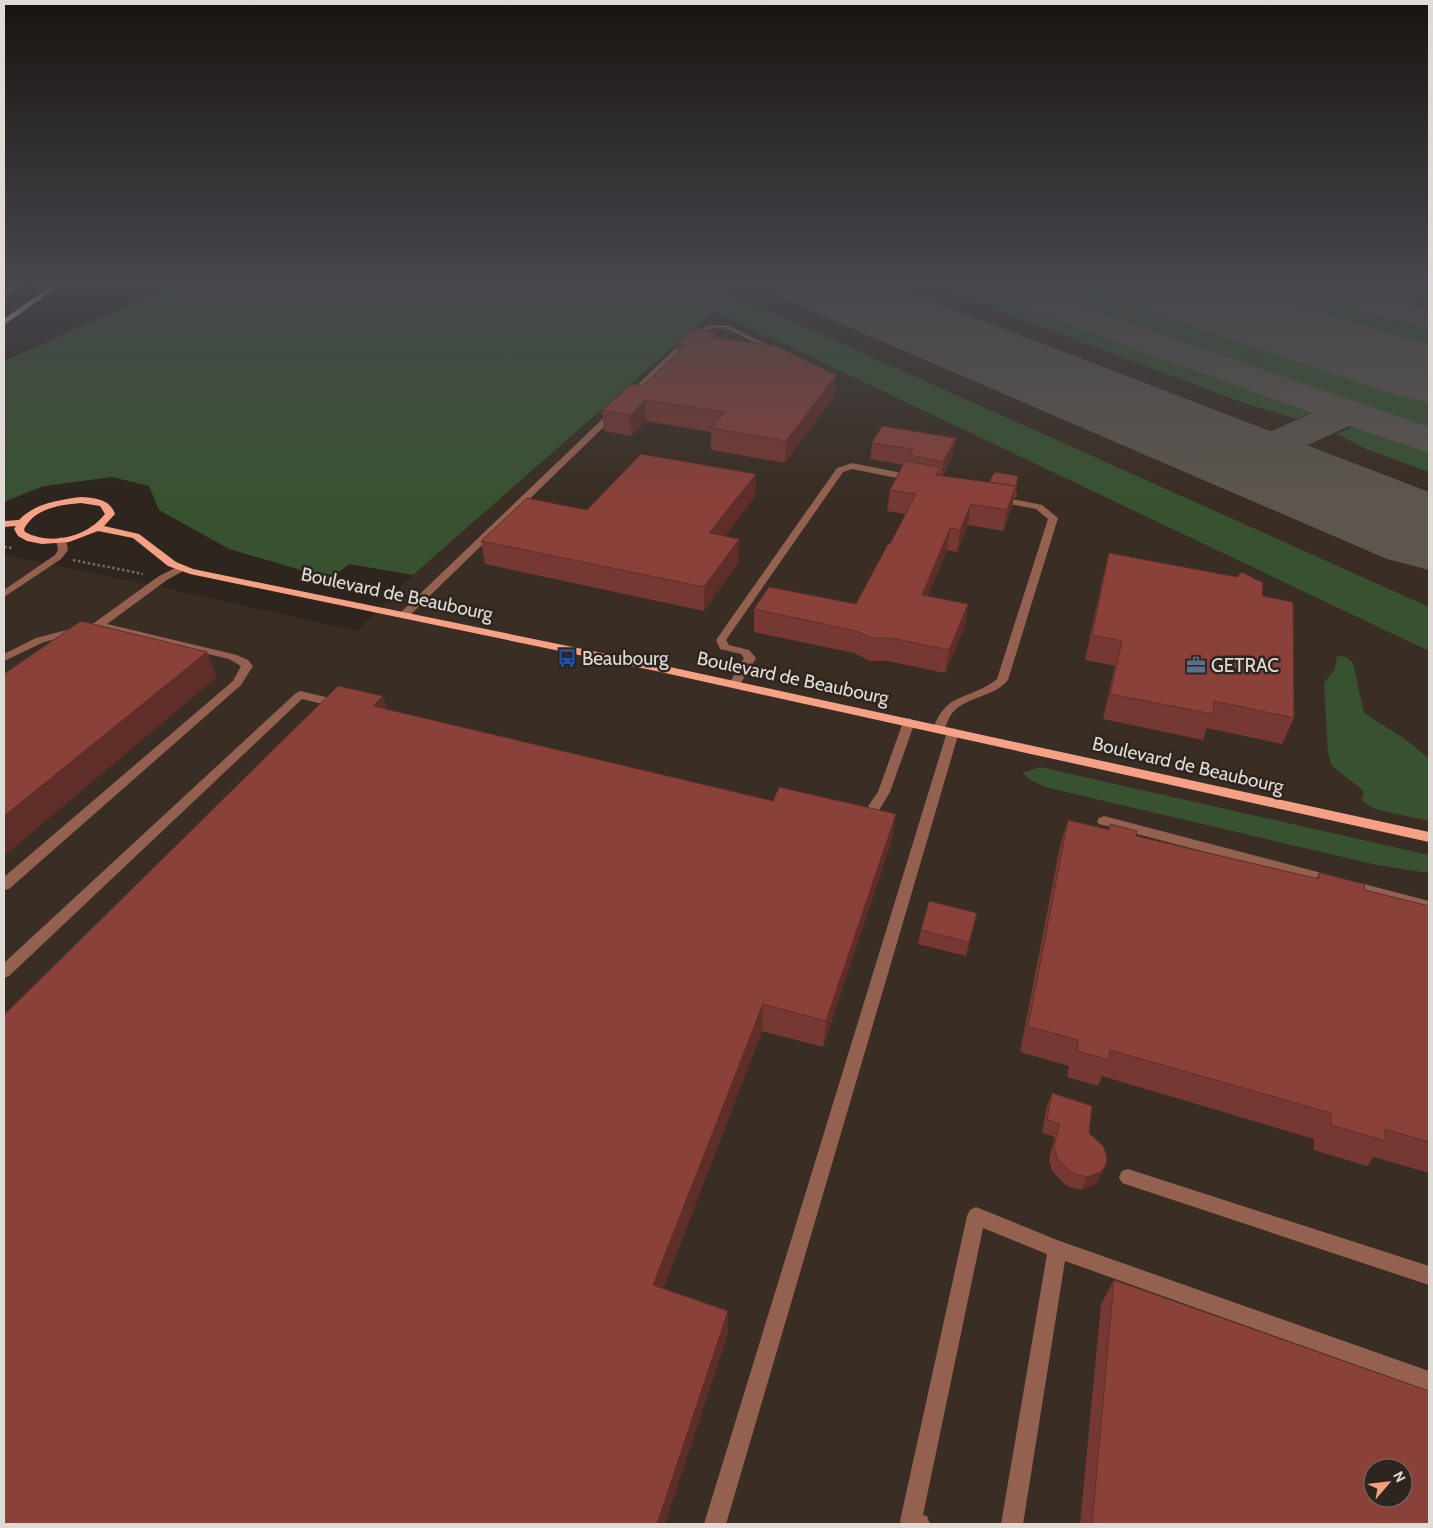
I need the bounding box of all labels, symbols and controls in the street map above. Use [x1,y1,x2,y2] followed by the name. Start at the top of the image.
[299,562,496,626] street label: Boulevard de Beaubourg
[695,646,892,710] street label: Boulevard de Beaubourg
[556,647,578,669] bus stop icon: Beaubourg
[582,647,669,670] place label: Beaubourg
[1185,654,1207,676] office icon: GETRAC
[1211,654,1279,677] place label: GETRAC
[1090,732,1286,798] street label: Boulevard de Beaubourg
[1363,1458,1413,1508] north arrow
[1389,1468,1410,1485] text: N

